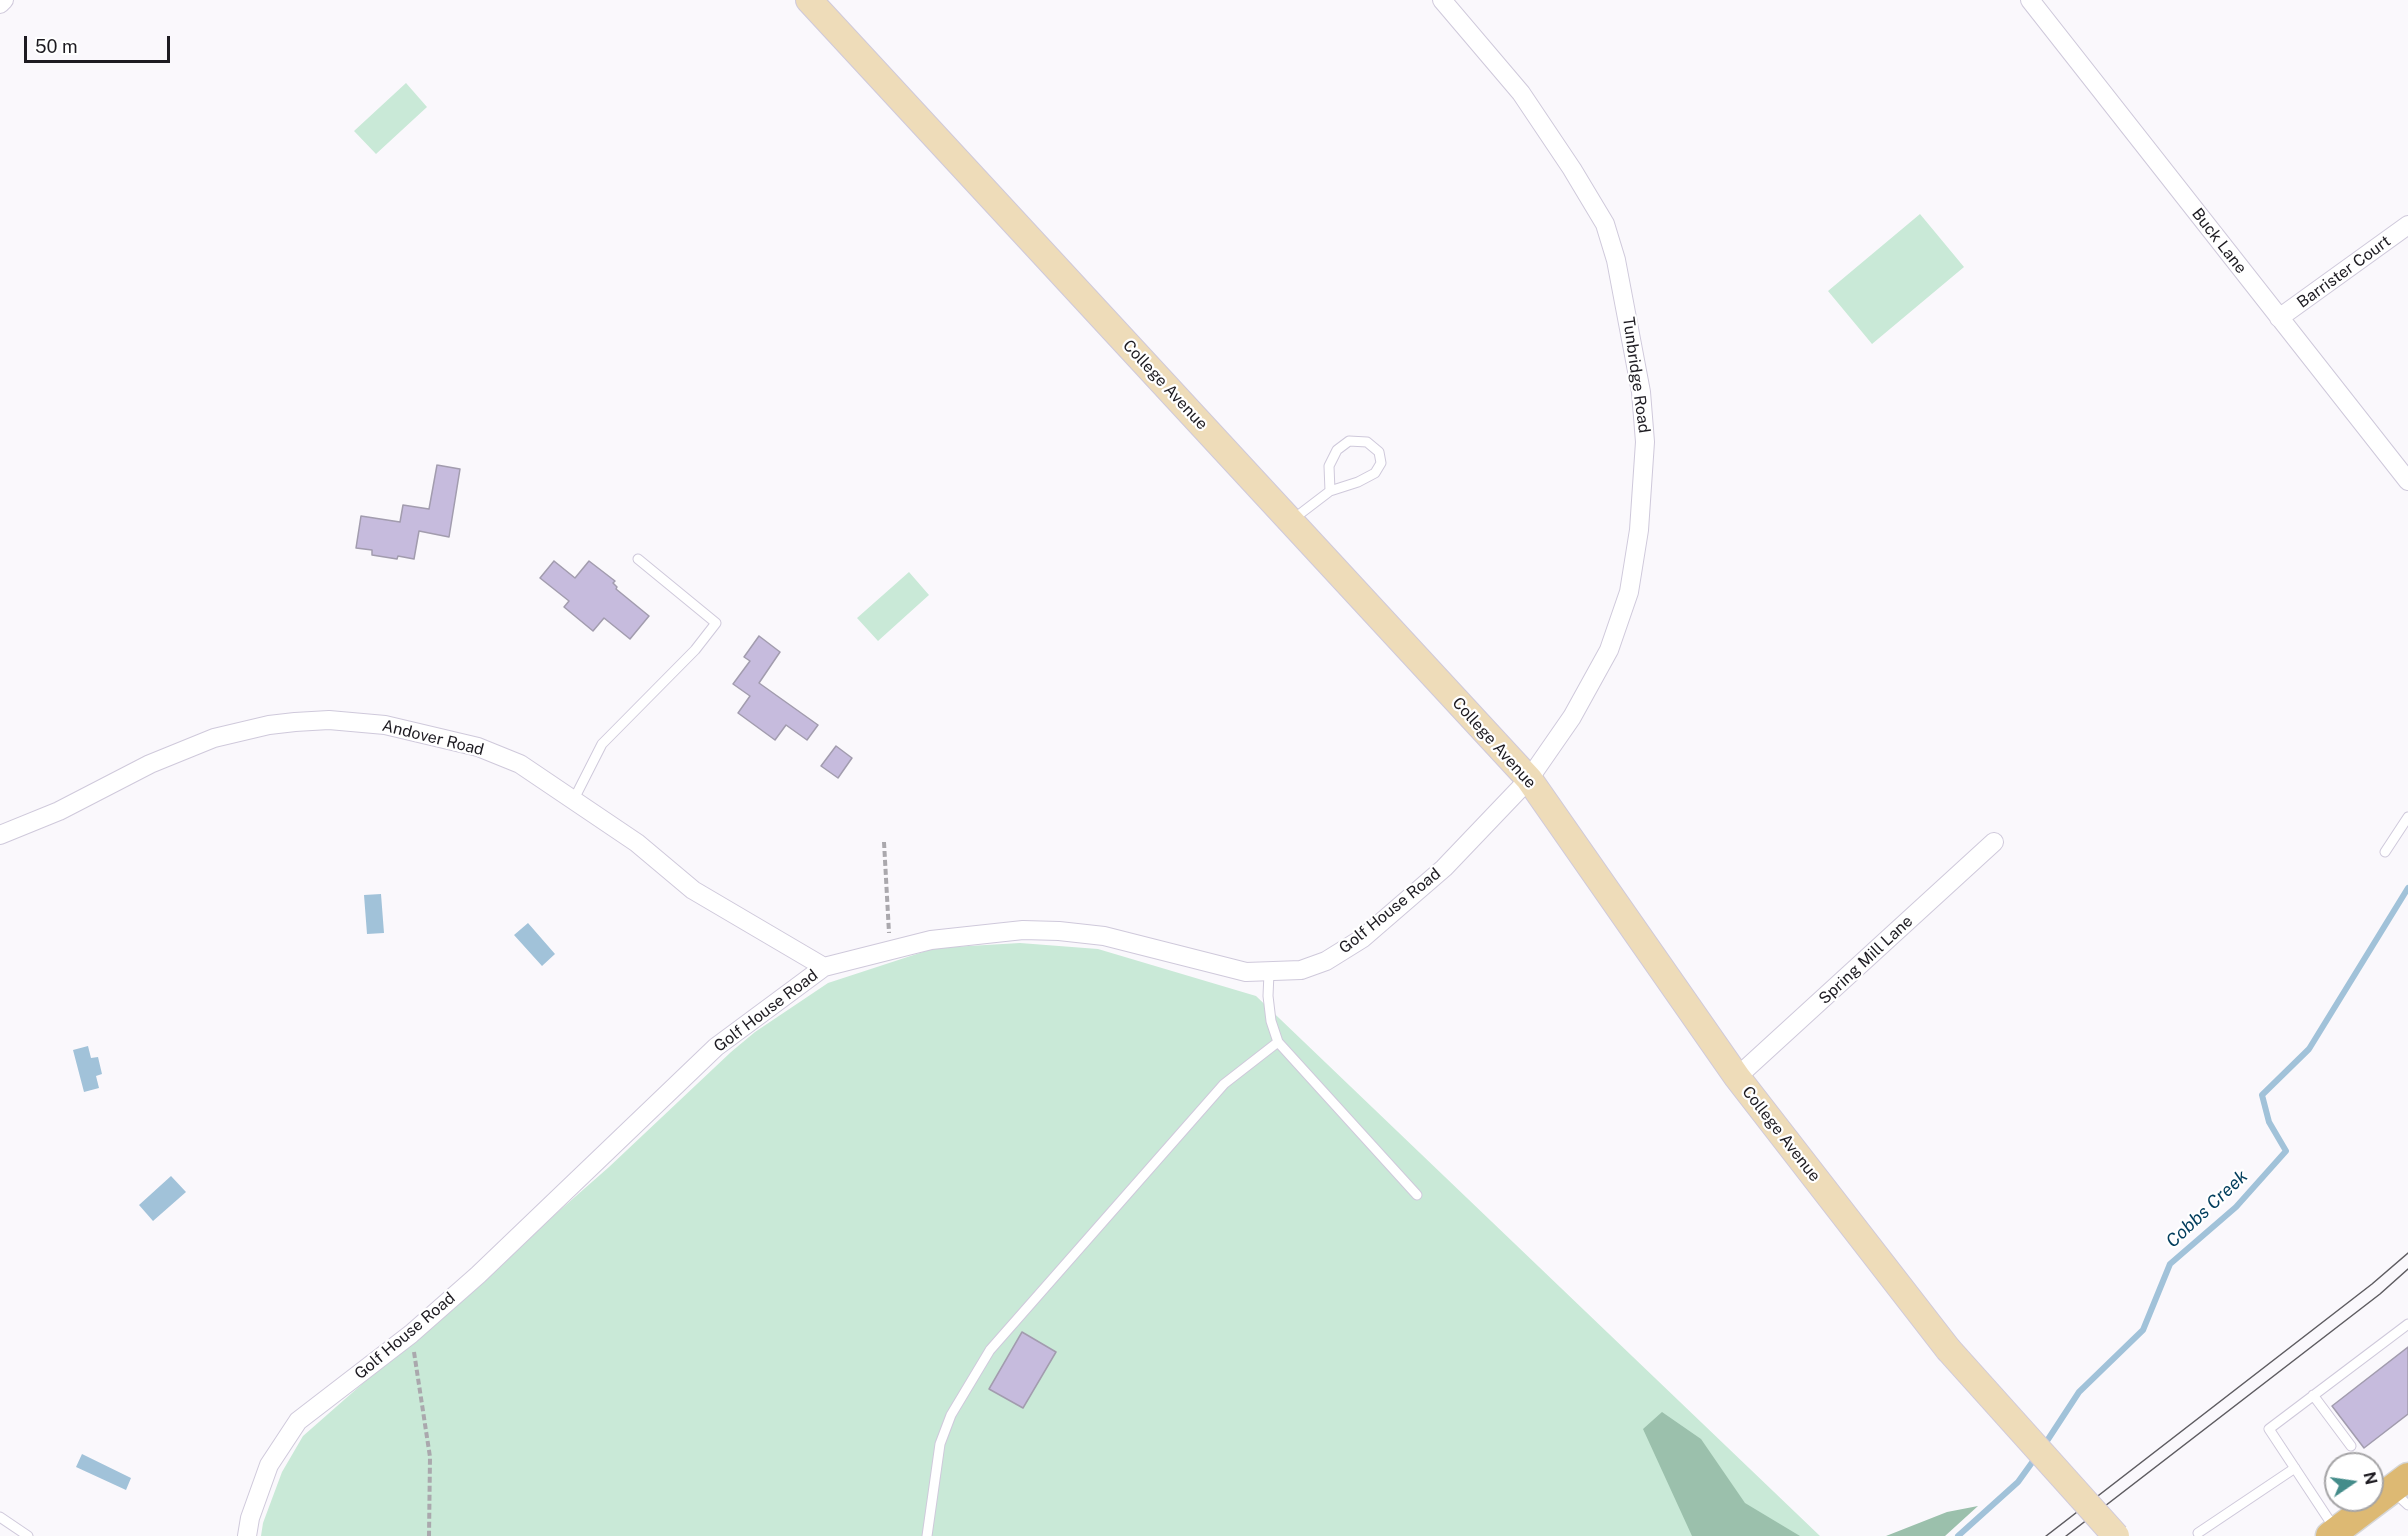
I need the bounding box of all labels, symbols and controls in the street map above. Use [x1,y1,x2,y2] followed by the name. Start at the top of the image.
[27,24,172,62] scale bar
[35,36,78,57] text: 50 m
[2188,205,2250,277] street label: Buck Lane
[2294,232,2394,312] street label: Barrister Court
[1618,316,1654,434] street label: Tunbridge Road
[1119,336,1211,434] street label: College Avenue
[1448,694,1540,792] street label: College Avenue
[380,716,486,760] street label: Andover Road
[1335,864,1445,958] street label: Golf House Road
[1815,912,1917,1008] street label: Spring Mill Lane
[710,966,822,1056] street label: Golf House Road
[1738,1083,1824,1185] street label: College Avenue
[2162,1166,2252,1252] water label: Cobbs Creek
[351,1289,459,1383] street label: Golf House Road
[2324,1452,2384,1512] north arrow
[2359,1470,2381,1487] text: N

